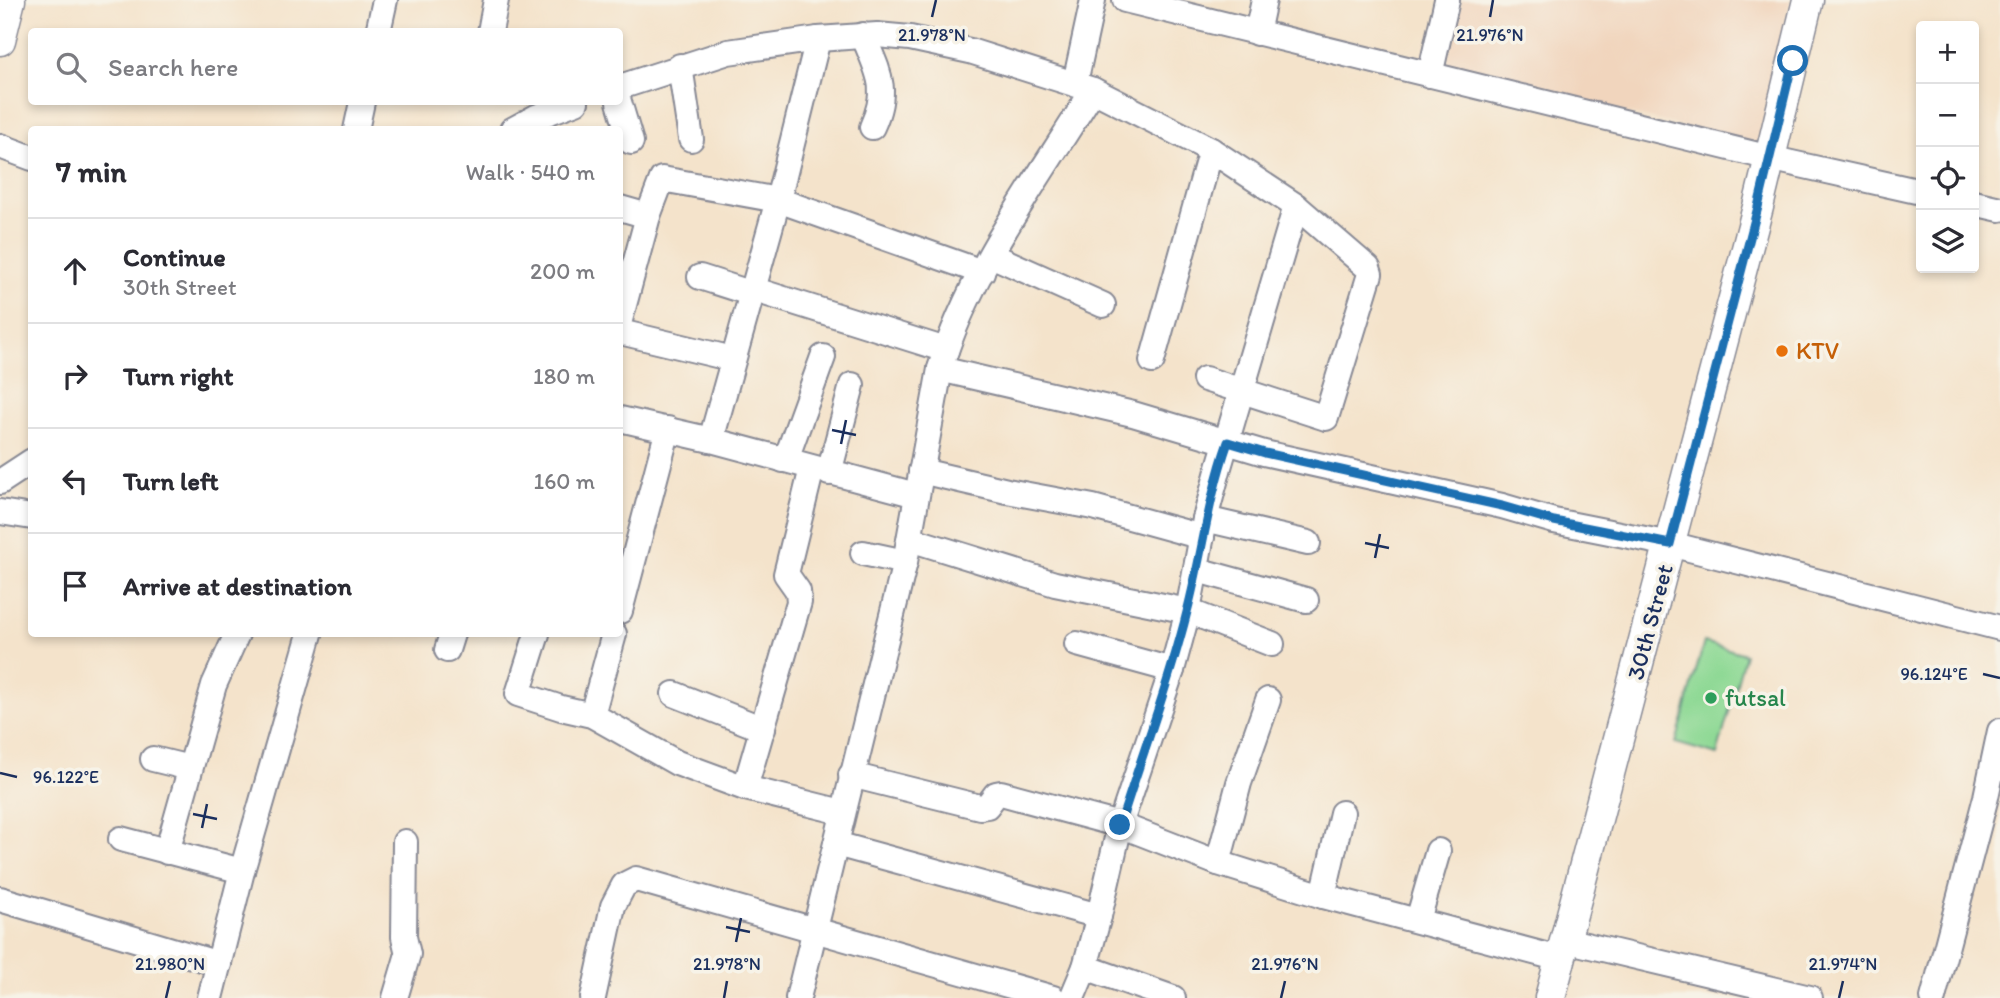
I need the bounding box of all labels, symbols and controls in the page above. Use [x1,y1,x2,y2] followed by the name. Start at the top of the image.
[1916,21,1979,273] map controls
[1916,21,1979,84] button: +
[898,24,966,46] text: 21.978°N
[1456,24,1524,46] text: 21.976°N
[28,28,623,105] search box
[1777,45,1808,76] route start
[52,48,90,86] icon: search
[108,51,238,83] text: Search here
[1916,84,1979,147] button: −
[1916,147,1979,210] button: locate
[56,153,127,190] text: 7 min
[465,158,595,186] text: Walk · 540 m
[1916,210,1979,273] button: layers
[123,241,226,273] text: Continue
[56,252,94,290] icon: ahead
[530,257,595,285] text: 200 m
[123,273,236,301] text: 30th Street
[1796,336,1839,365] place label: KTV
[1774,343,1790,359] marker: KTV
[56,357,94,395] icon: right
[123,360,234,392] text: Turn right
[533,362,595,390] text: 180 m
[56,462,94,500] icon: left
[123,465,219,497] text: Turn left
[533,467,595,495] text: 160 m
[1620,561,1679,683] street label: 30th Street
[56,567,94,605] icon: arrive
[123,570,352,602] text: Arrive at destination
[1900,663,1968,685] text: 96.124°E
[1725,683,1786,712] place label: futsal
[1703,690,1719,706] marker: futsal
[33,766,99,788] text: 96.122°E
[1104,809,1135,840] route end
[135,953,205,975] text: 21.980°N
[693,953,761,975] text: 21.978°N
[1251,953,1319,975] text: 21.976°N
[1809,953,1877,975] text: 21.974°N

